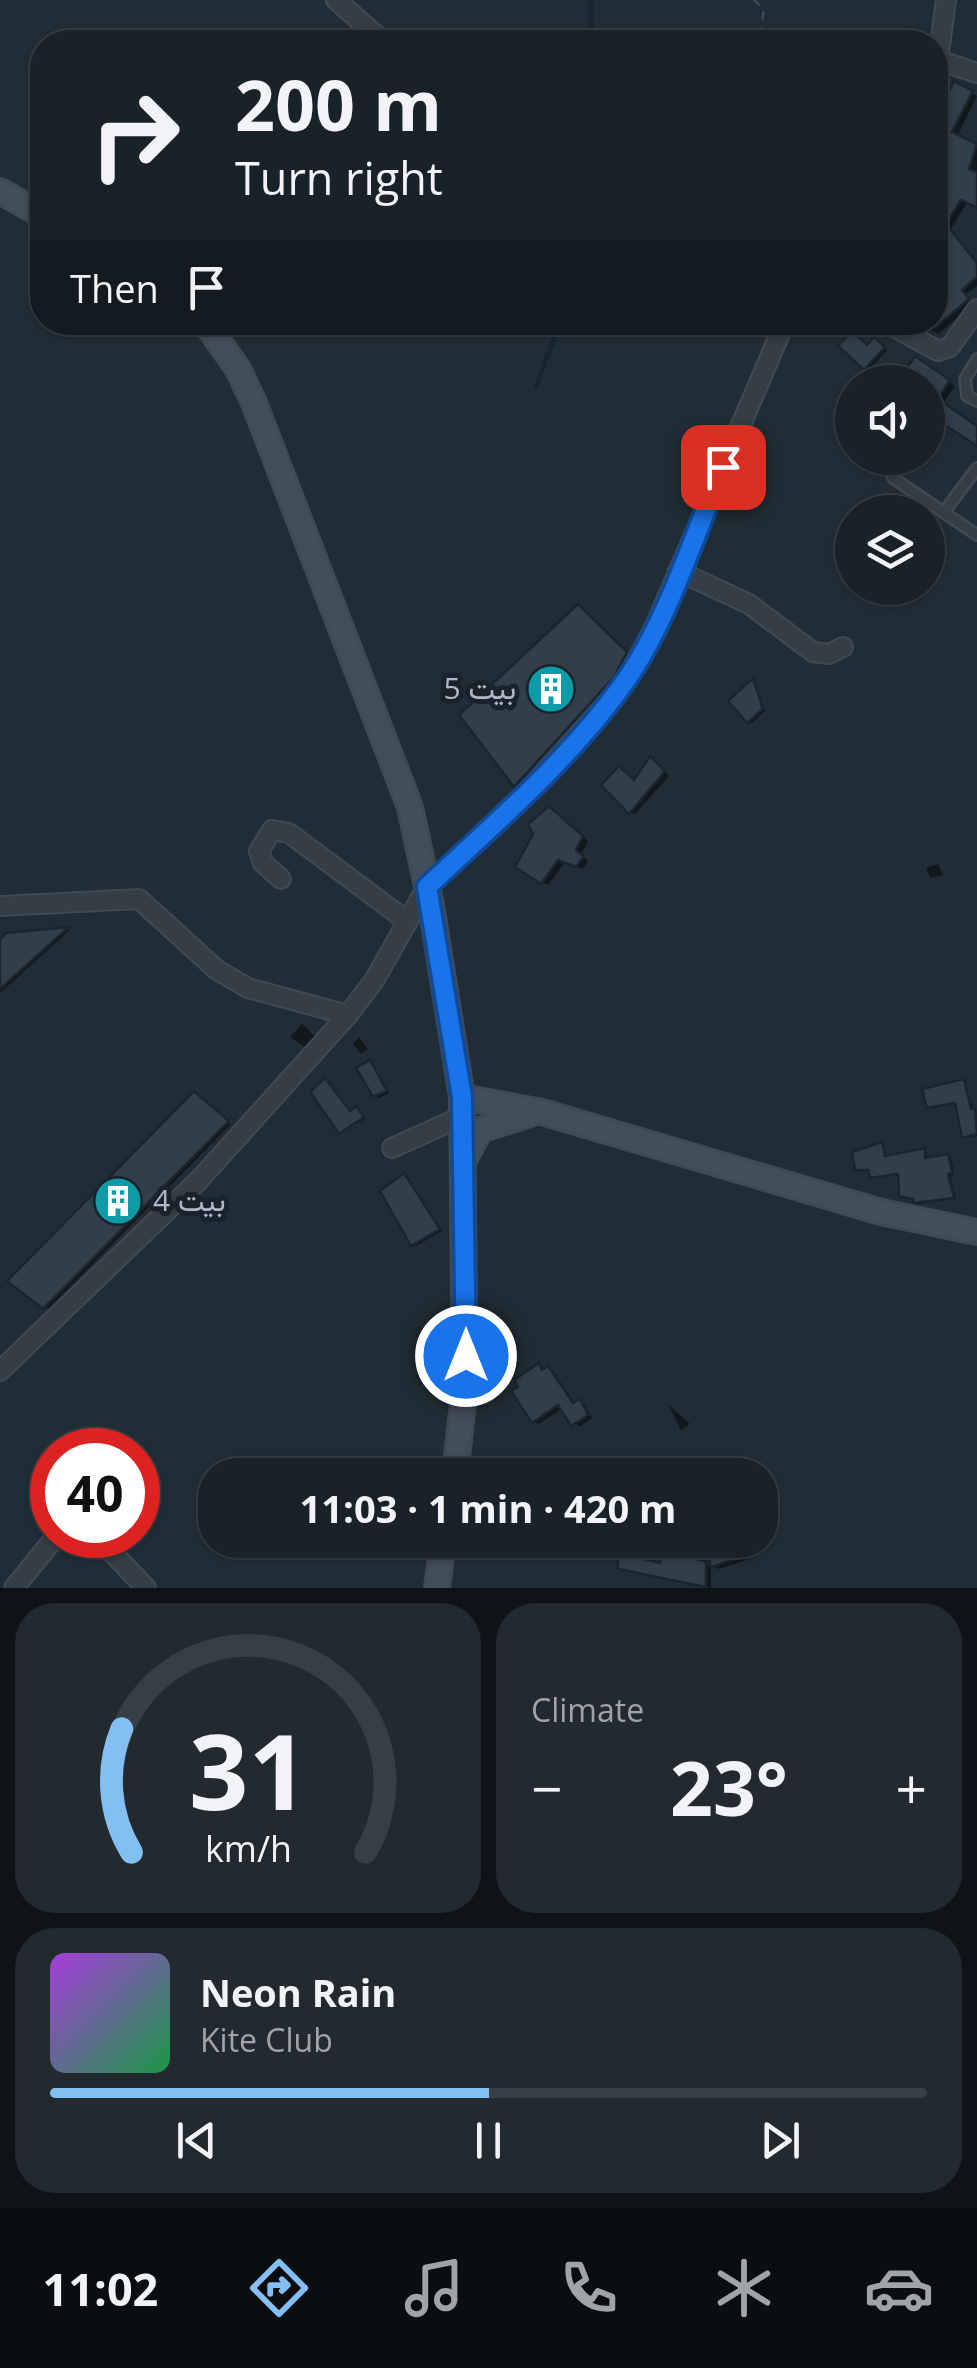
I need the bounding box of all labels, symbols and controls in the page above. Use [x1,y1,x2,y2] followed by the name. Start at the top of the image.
[235,56,442,152] text: 200 m
[70,70,200,200] icon: right
[235,147,443,208] text: Turn right
[179,260,234,315] icon: arrive
[70,262,159,314] text: Then
[835,365,945,605] map controls
[835,365,945,475] button: sound
[681,425,766,510] pin
[696,440,751,495] icon: arrive
[835,495,945,605] button: layers
[525,663,577,715] building icon: بيت 5
[443,667,516,708] place label: بيت 5
[92,1175,144,1227] building icon: بيت 4
[153,1179,226,1220] place label: بيت 4
[414,1304,518,1408] position arrow
[30,1428,160,1558] speed limit sign: 40
[300,1482,676,1534] text: 11:03 · 1 min · 420 m
[531,1688,644,1731] text: Climate
[189,1699,307,1840] text: 31
[670,1736,788,1838] text: 23°
[531,1750,562,1825] text: −
[896,1750,927,1825] text: +
[205,1824,291,1872] text: km/h
[200,1966,396,2018] text: Neon Rain
[200,2018,333,2061] text: Kite Club
[169,2113,224,2168] icon: previous
[461,2113,516,2168] icon: pause
[753,2113,808,2168] icon: next
[244,2253,314,2323] icon: directions
[399,2253,469,2323] icon: music
[554,2253,624,2323] icon: phone
[709,2253,779,2323] icon: climate
[864,2253,934,2323] icon: car
[43,2258,158,2319] text: 11:02

